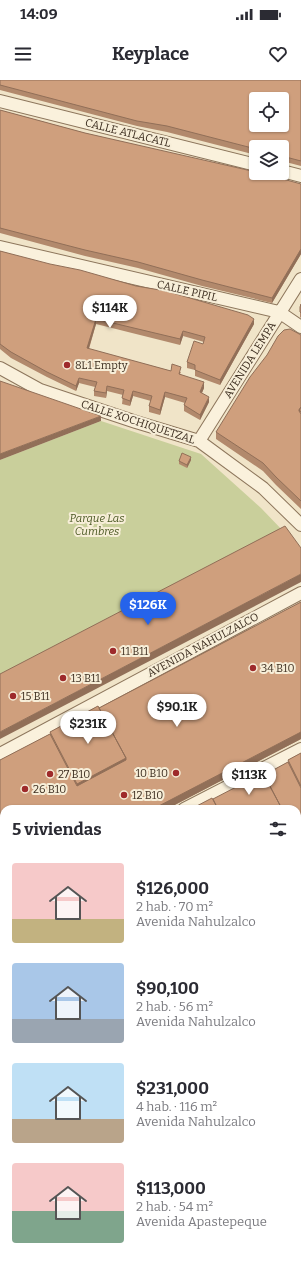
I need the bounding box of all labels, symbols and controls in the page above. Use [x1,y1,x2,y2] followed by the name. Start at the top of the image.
[20,5,58,23] text: 14:09
[12,43,34,65] icon: menu
[112,43,189,65] text: Keyplace
[267,43,289,65] icon: heart
[249,92,289,180] map controls
[249,92,289,132] button: locate
[84,116,172,150] street label: CALLE ATLACATL
[249,140,289,180] button: layers
[155,278,219,304] street label: CALLE PIPIL
[82,295,138,329] pin: $114K
[92,300,128,315] text: $114K
[221,319,279,401] street label: AVENIDA LEMPA
[75,359,128,372] place label: 8L1 Empty
[62,360,72,370] marker: 8L1 Empty
[79,397,197,447] street label: CALLE XOCHIQUETZAL
[70,512,124,538] park label: Parque Las Cumbres
[120,592,176,626] pin: $126K
[129,597,167,612] text: $126K
[145,610,261,680] street label: AVENIDA NAHULZALCO
[121,645,149,658] place label: 11 B11
[108,646,118,656] marker: 11 B11
[261,662,295,675] place label: 34 B10
[248,663,258,673] marker: 34 B10
[71,672,100,685] place label: 13 B11
[58,673,68,683] marker: 13 B11
[21,690,50,703] place label: 15 B11
[8,691,18,701] marker: 15 B11
[144,694,210,728] pin: $90.1K
[157,699,197,714] text: $90.1K
[60,711,116,745] pin: $231K
[69,716,107,731] text: $231K
[221,762,277,796] pin: $113K
[136,767,168,780] place label: 10 B10
[231,767,267,782] text: $113K
[58,768,90,781] place label: 27 B10
[171,768,181,778] marker: 10 B10
[45,769,55,779] marker: 27 B10
[33,783,66,796] place label: 26 B10
[20,784,30,794] marker: 26 B10
[132,789,163,802] place label: 12 B10
[119,790,129,800] marker: 12 B10
[267,818,289,840] icon: filters
[12,819,102,840] text: 5 viviendas
[136,878,209,899] text: $126,000
[44,879,92,927] icon: home
[136,899,213,914] text: 2 hab. · 70 m²
[136,914,256,929] text: Avenida Nahulzalco
[136,978,199,999] text: $90,100
[44,979,92,1027] icon: home
[136,999,213,1014] text: 2 hab. · 56 m²
[136,1014,256,1029] text: Avenida Nahulzalco
[136,1078,209,1099] text: $231,000
[44,1079,92,1127] icon: home
[136,1099,217,1114] text: 4 hab. · 116 m²
[136,1114,256,1129] text: Avenida Nahulzalco
[136,1178,206,1199] text: $113,000
[44,1179,92,1227] icon: home
[136,1199,213,1214] text: 2 hab. · 54 m²
[136,1214,267,1229] text: Avenida Apastepeque

